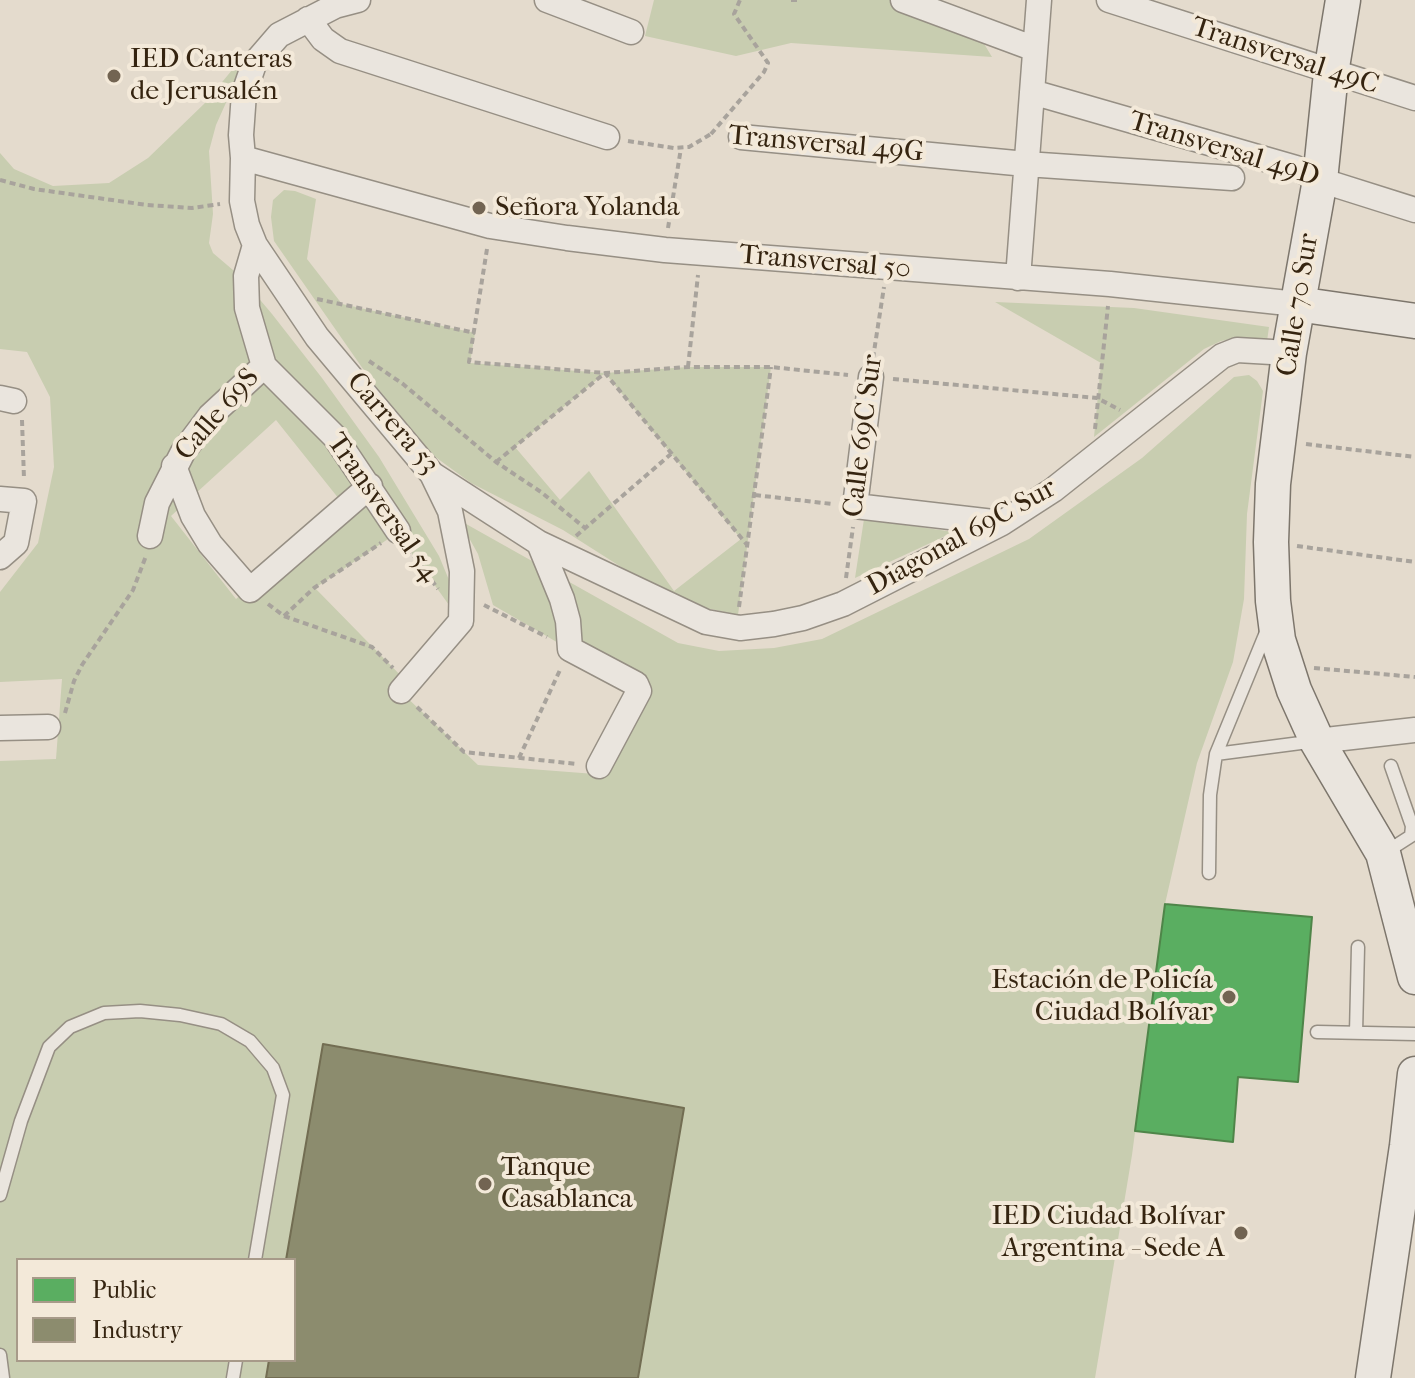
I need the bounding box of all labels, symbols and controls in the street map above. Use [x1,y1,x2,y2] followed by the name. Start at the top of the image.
[1187,11,1383,103] street label: Transversal 49C
[130,43,292,109] place label: IED Canteras de Jerusalén
[105,67,123,85] marker: IED Canteras de Jerusalén
[1125,105,1323,195] street label: Transversal 49D
[727,120,925,170] street label: Transversal 49G
[495,191,680,225] place label: Señora Yolanda
[470,199,488,217] marker: Señora Yolanda
[1271,231,1327,379] street label: Calle 70 Sur
[738,239,912,287] street label: Transversal 50
[837,353,891,519] street label: Calle 69C Sur
[169,362,267,468] street label: Calle 69S
[339,366,445,482] street label: Carrera 53
[319,427,445,589] street label: Transversal 54
[861,472,1063,604] street label: Diagonal 69C Sur
[991,964,1213,1030] place label: Estación de Policía Ciudad Bolívar
[1220,988,1238,1006] marker: Estación de Policía Ciudad Bolívar
[501,1151,633,1217] place label: Tanque Casablanca
[476,1175,494,1193] marker: Tanque Casablanca
[991,1200,1225,1266] place label: IED Ciudad Bolívar Argentina - Sede A
[1232,1224,1250,1242] marker: IED Ciudad Bolívar Argentina - Sede A
[16,1258,296,1362] legend
[92,1276,156,1304] text: Public
[92,1316,182,1344] text: Industry

